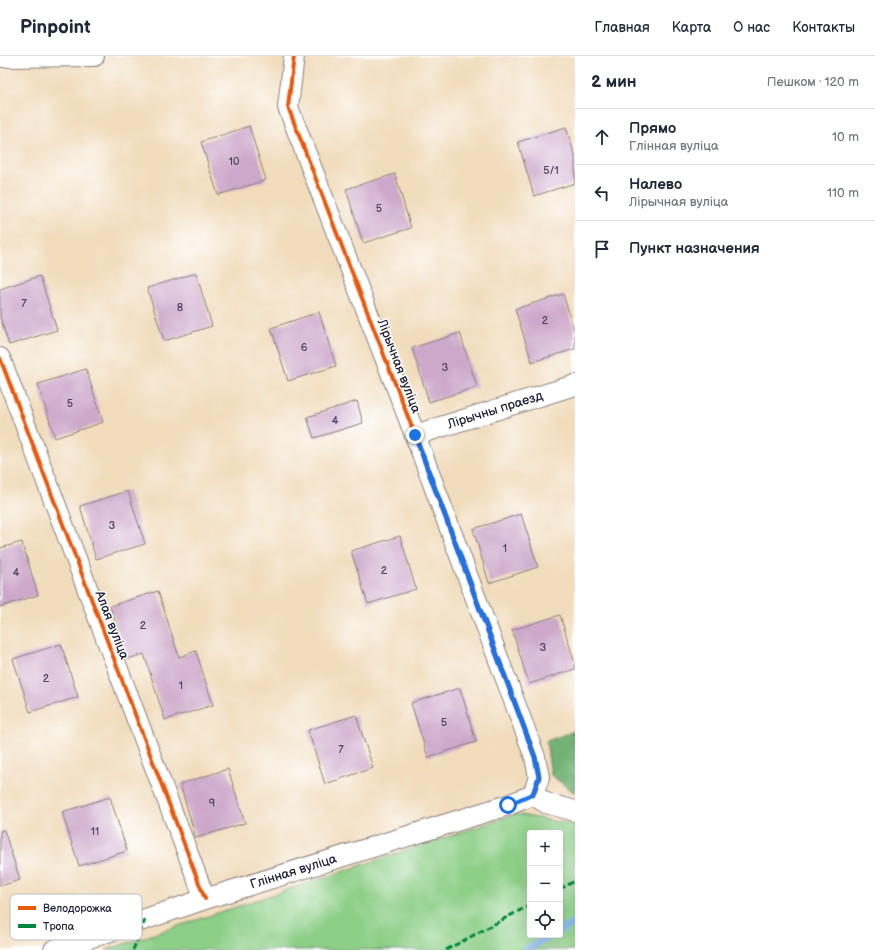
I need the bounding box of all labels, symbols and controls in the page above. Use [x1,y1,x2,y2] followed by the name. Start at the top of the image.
[20,16,91,39] text: Pinpoint
[595,19,650,36] text: Главная
[672,19,711,36] text: Карта
[733,19,770,36] text: О нас
[792,19,855,36] text: Контакты
[591,72,637,92] text: 2 мин
[767,74,859,90] text: Пешком · 120 m
[629,119,676,138] text: Прямо
[591,126,613,148] icon: ahead
[832,129,859,145] text: 10 m
[629,138,719,154] text: Глінная вуліца
[229,155,240,168] house number: 10
[543,164,559,177] house number: 5/1
[629,175,682,194] text: Налево
[591,182,613,204] icon: left
[827,185,859,201] text: 110 m
[629,194,728,210] text: Лірычная вуліца
[376,202,382,215] house number: 5
[591,238,613,260] icon: arrive
[629,239,760,258] text: Пункт назначения
[21,297,27,310] house number: 7
[177,301,183,314] house number: 8
[542,314,549,327] house number: 2
[373,316,424,416] street label: Лірычная вуліца
[301,341,308,354] house number: 6
[442,361,449,374] house number: 3
[445,387,545,433] street label: Лірычны праезд
[67,397,73,410] house number: 5
[332,414,339,427] house number: 4
[406,426,424,444] route end
[109,519,116,532] house number: 3
[503,542,507,555] house number: 1
[381,564,388,577] house number: 2
[13,566,20,579] house number: 4
[91,587,133,662] street label: Алая вуліца
[140,619,147,632] house number: 2
[540,641,547,654] house number: 3
[43,672,50,685] house number: 2
[179,679,183,692] house number: 1
[441,716,447,729] house number: 5
[338,743,344,756] house number: 7
[499,796,517,814] route start
[209,797,215,810] house number: 9
[91,825,99,838] house number: 11
[527,830,563,938] map controls
[527,830,563,866] button: +
[248,851,339,892] street label: Глінная вуліца
[527,866,563,902] button: −
[10,894,142,940] legend
[43,902,112,915] text: Велодорожка
[527,902,563,938] button: locate
[43,920,75,933] text: Тропа

